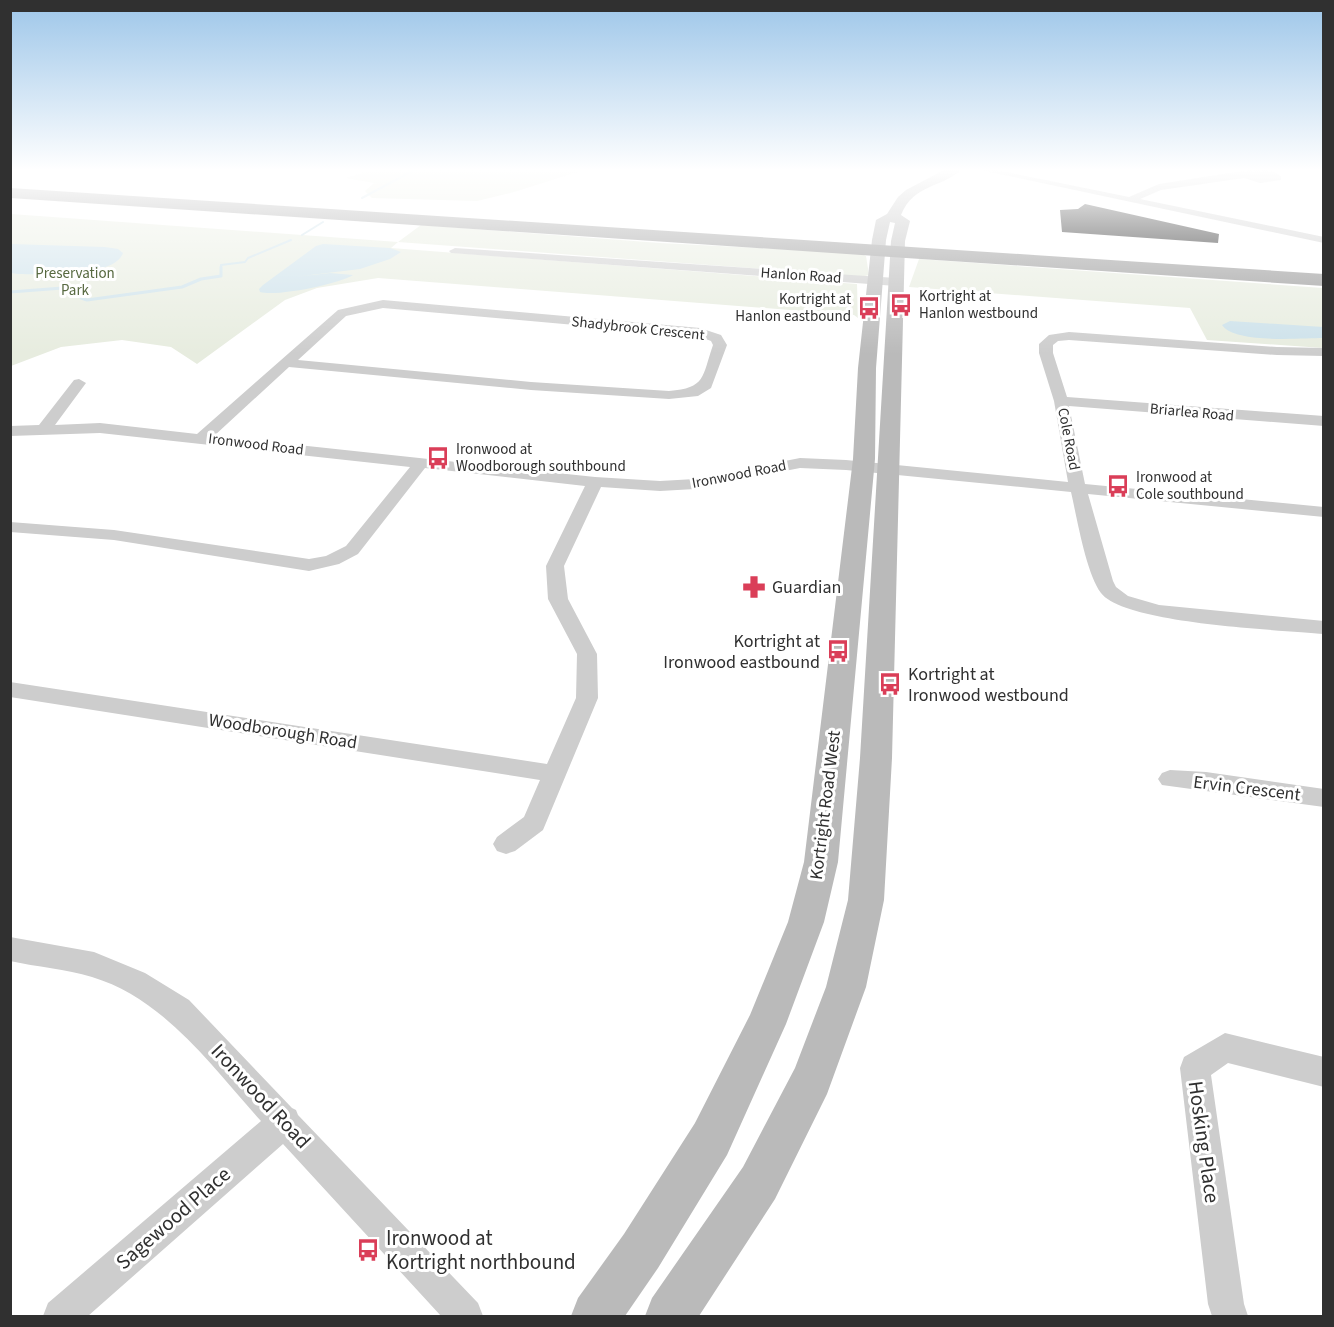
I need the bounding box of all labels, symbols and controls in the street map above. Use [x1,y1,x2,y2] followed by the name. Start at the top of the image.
[760,262,842,289] street label: Hanlon Road
[35,263,115,301] park label: Preservation Park
[919,286,1038,324] place label: Kortright at Hanlon westbound
[735,289,851,327] place label: Kortright at Hanlon eastbound
[888,292,914,318] bus stop icon: Kortright at Hanlon westbound
[856,295,882,321] bus stop icon: Kortright at Hanlon eastbound
[570,311,706,346] street label: Shadybrook Crescent
[1149,398,1235,427] street label: Briarlea Road
[1052,406,1085,472] street label: Cole Road
[207,428,305,461] street label: Ironwood Road
[456,439,626,477] place label: Ironwood at Woodborough southbound
[425,445,451,471] bus stop icon: Ironwood at Woodborough southbound
[690,455,788,494] street label: Ironwood Road
[1136,467,1244,505] place label: Ironwood at Cole southbound
[1105,473,1131,499] bus stop icon: Ironwood at Cole southbound
[741,574,767,600] pharmacy icon: Guardian
[772,575,841,600] place label: Guardian
[663,629,820,675] place label: Kortright at Ironwood eastbound
[825,638,851,664] bus stop icon: Kortright at Ironwood eastbound
[908,662,1069,708] place label: Kortright at Ironwood westbound
[877,671,903,697] bus stop icon: Kortright at Ironwood westbound
[207,707,359,756] street label: Woodborough Road
[804,729,847,881] street label: Kortright Road West
[1192,770,1302,807] street label: Ervin Crescent
[204,1037,318,1155] street label: Ironwood Road
[1181,1079,1227,1205] street label: Hosking Place
[109,1160,237,1276] street label: Sagewood Place
[386,1223,576,1277] place label: Ironwood at Kortright northbound
[355,1237,381,1263] bus stop icon: Ironwood at Kortright northbound

